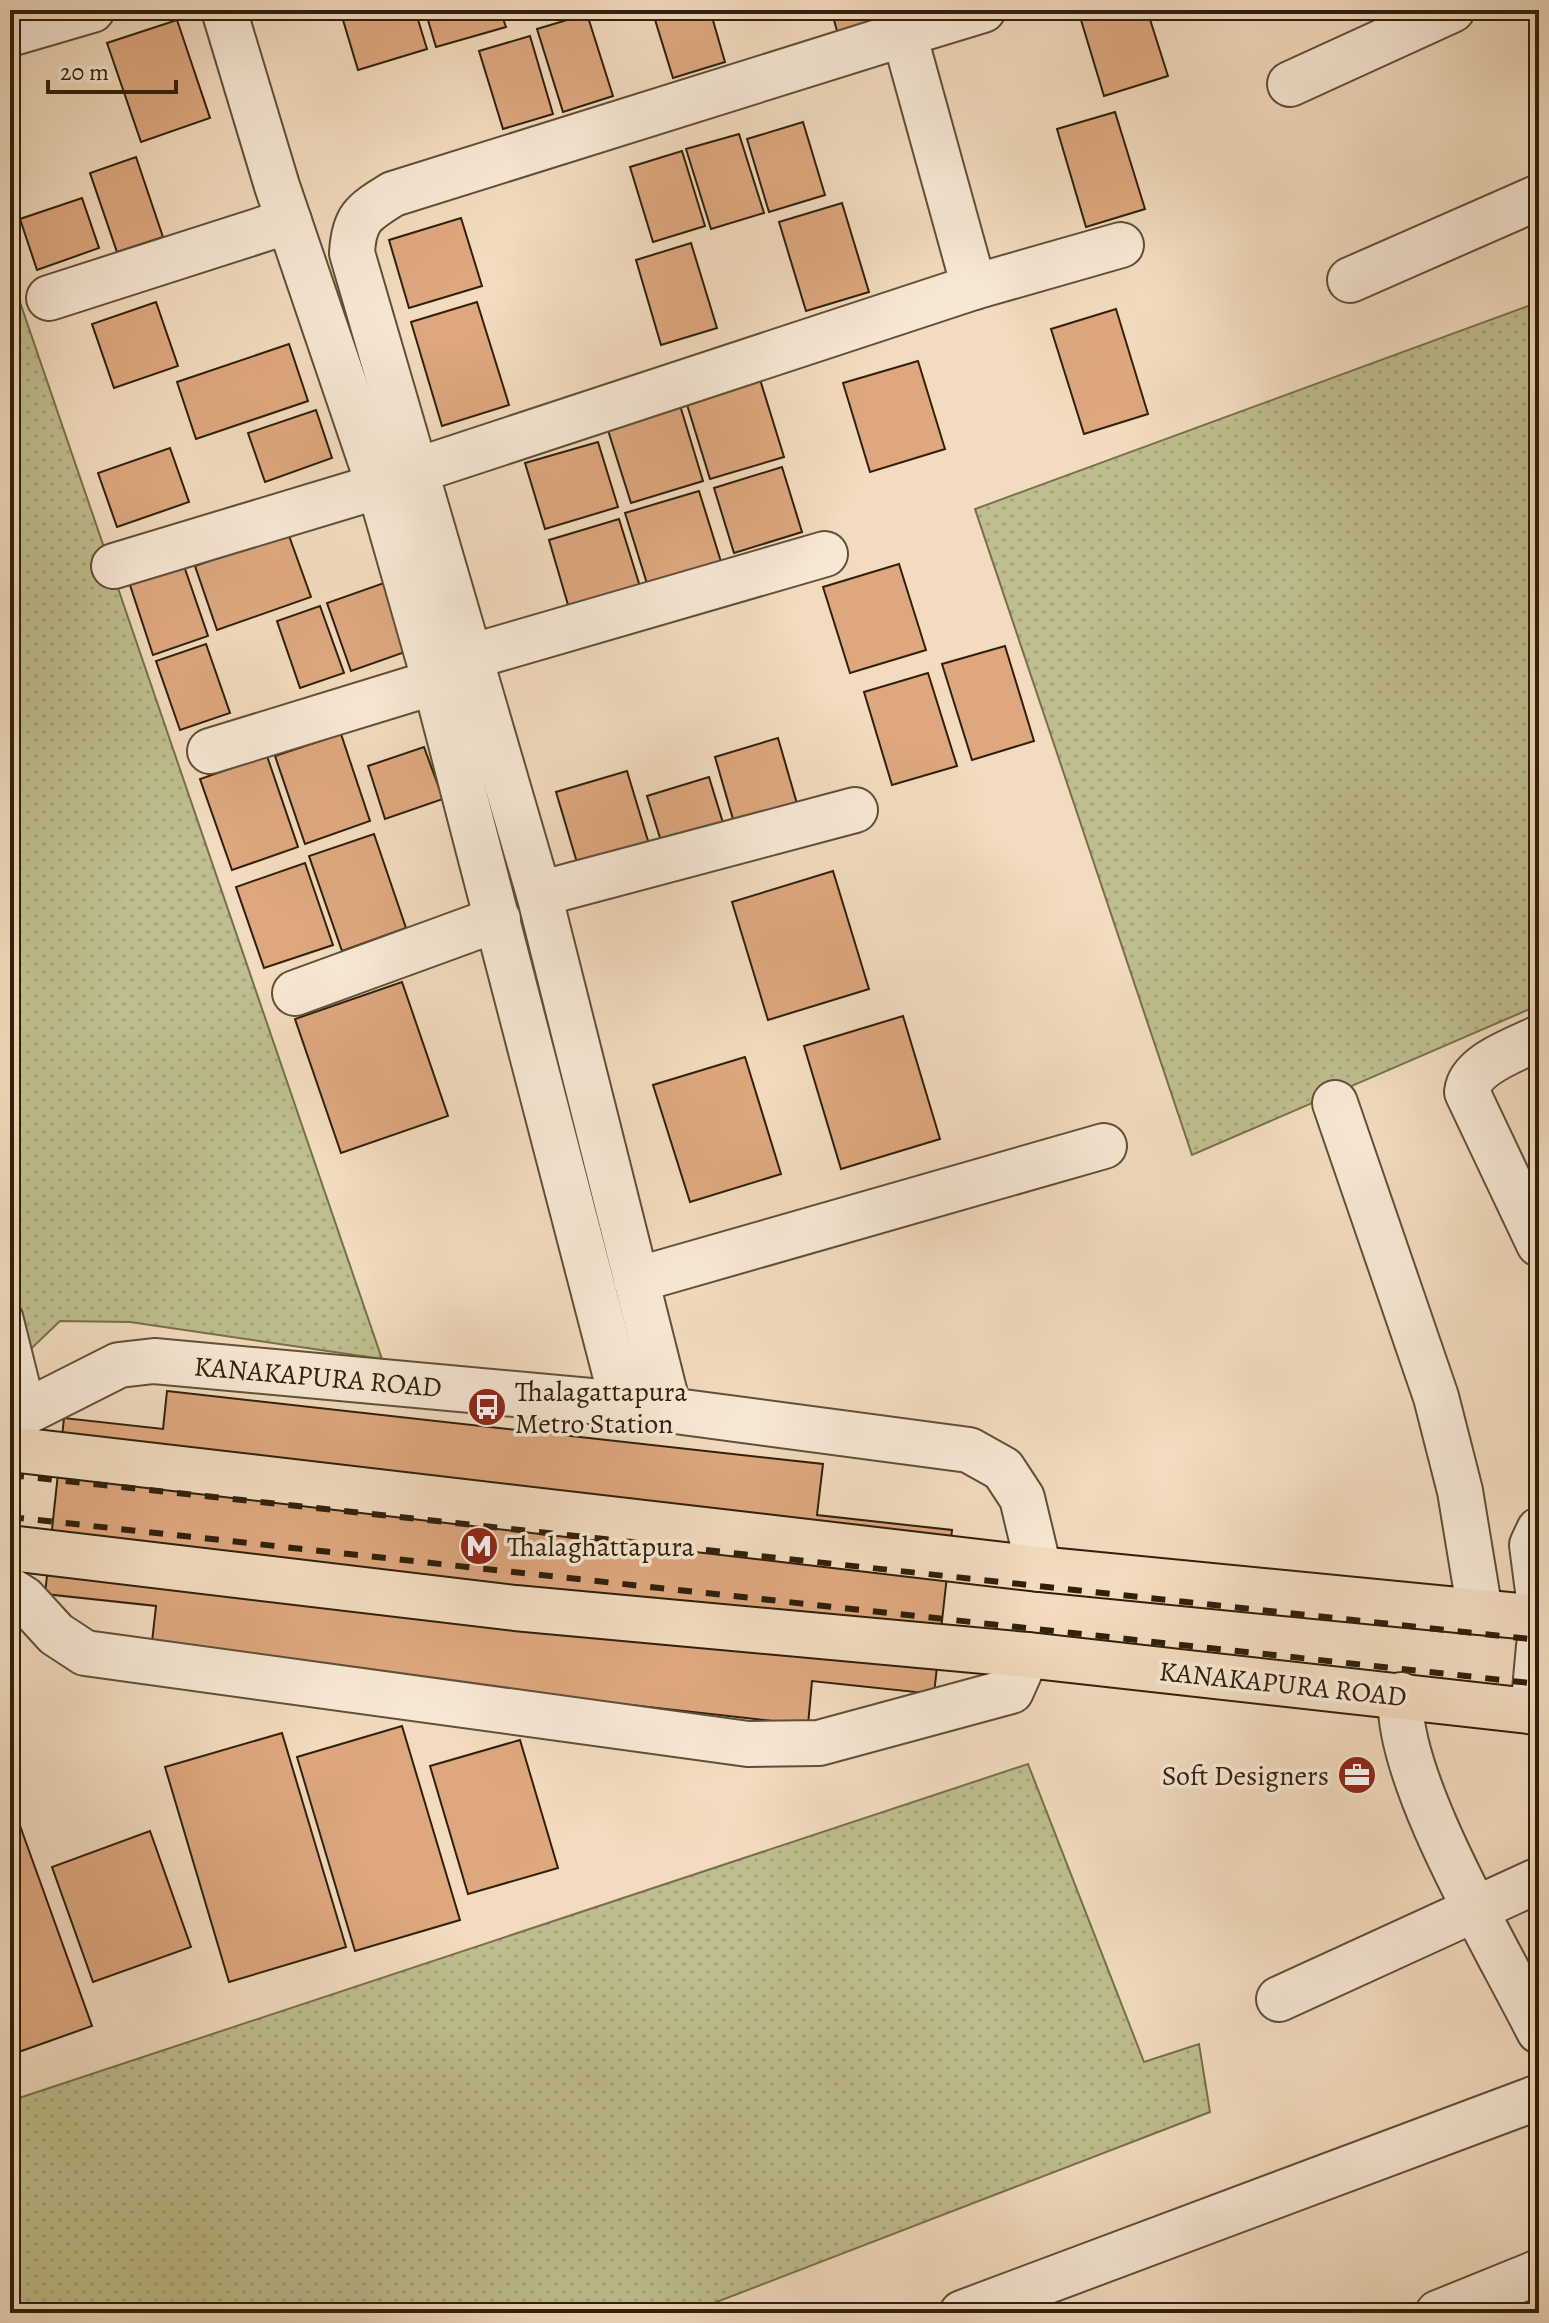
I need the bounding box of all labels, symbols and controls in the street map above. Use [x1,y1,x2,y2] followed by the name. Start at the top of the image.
[48,44,176,94] scale bar
[60,56,109,88] text: 20 m
[192,1347,443,1407] street label: KANAKAPURA ROAD
[515,1373,687,1443] place label: Thalagattapura Metro Station
[466,1386,508,1428] bus stop icon: Thalagattapura Metro Station
[458,1525,500,1567] metro station icon: Thalaghattapura
[507,1528,695,1566] place label: Thalaghattapura
[1157,1652,1409,1716] street label: KANAKAPURA ROAD
[1336,1754,1378,1796] office icon: Soft Designers
[1162,1757,1329,1795] place label: Soft Designers

